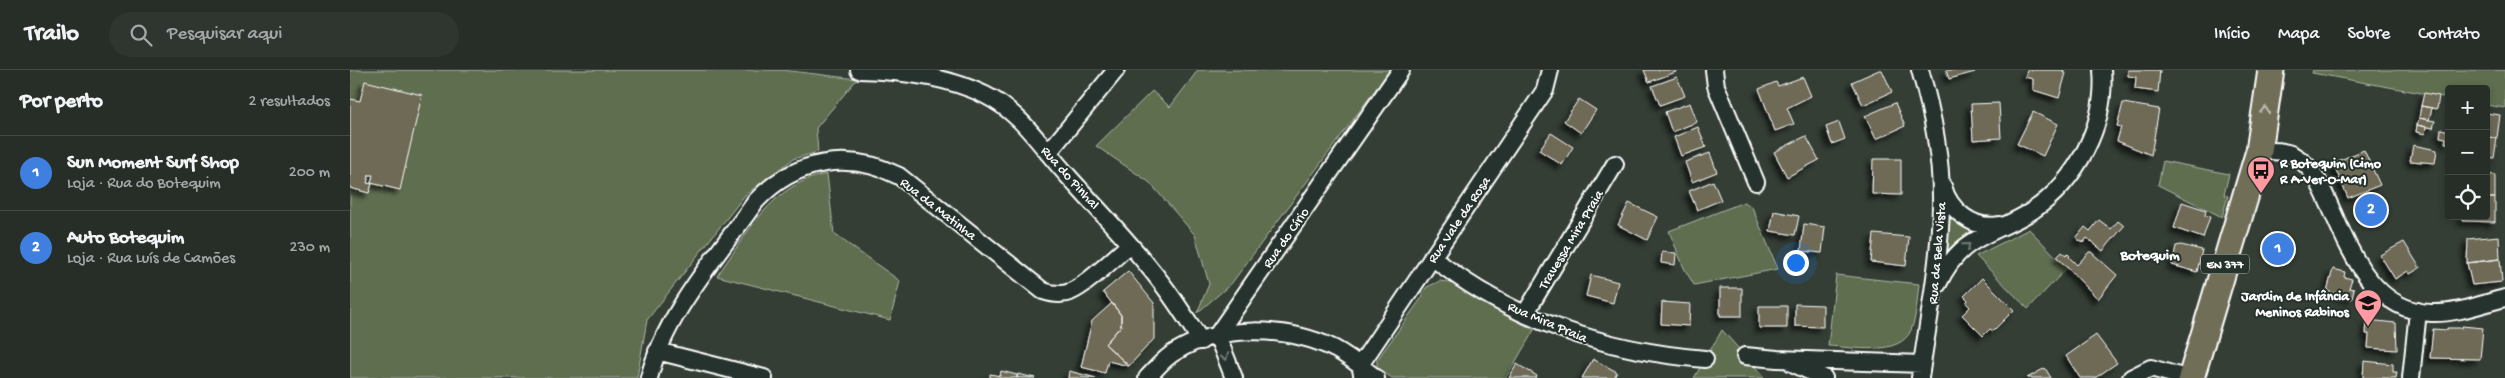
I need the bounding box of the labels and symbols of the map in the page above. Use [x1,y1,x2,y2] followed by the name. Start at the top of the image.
[2259,106,2270,114] one-way arrow
[1036,143,1102,214] street label: Rua do Pinhal
[2246,155,2276,194] bus stop icon: R Botequim (Cimo R A-Ver-O-Mar)
[2279,156,2382,189] place label: R Botequim (Cimo R A-Ver-O-Mar)
[1425,173,1496,267] street label: Rua Vale da Rosa
[896,175,980,246] street label: Rua da Matinha
[1535,186,1609,294] street label: Travessa Mira Praia
[2355,191,2387,229] pin: 2
[1926,200,1952,305] street label: Rua da Bela Vista
[1260,205,1314,272] street label: Rua do Círio
[2262,230,2294,268] pin: 1
[1961,243,1970,252] one-way arrow
[2119,247,2180,265] district label: Botequim
[1783,250,1809,276] your location
[2201,254,2249,273] road number: EN 377
[2353,288,2383,327] school or university icon: Jardim de Infância Meninos Rabinos
[2240,289,2350,322] place label: Jardim de Infância Meninos Rabinos
[1505,299,1591,348] street label: Rua Mira Praia
[1219,352,1229,360] one-way arrow

